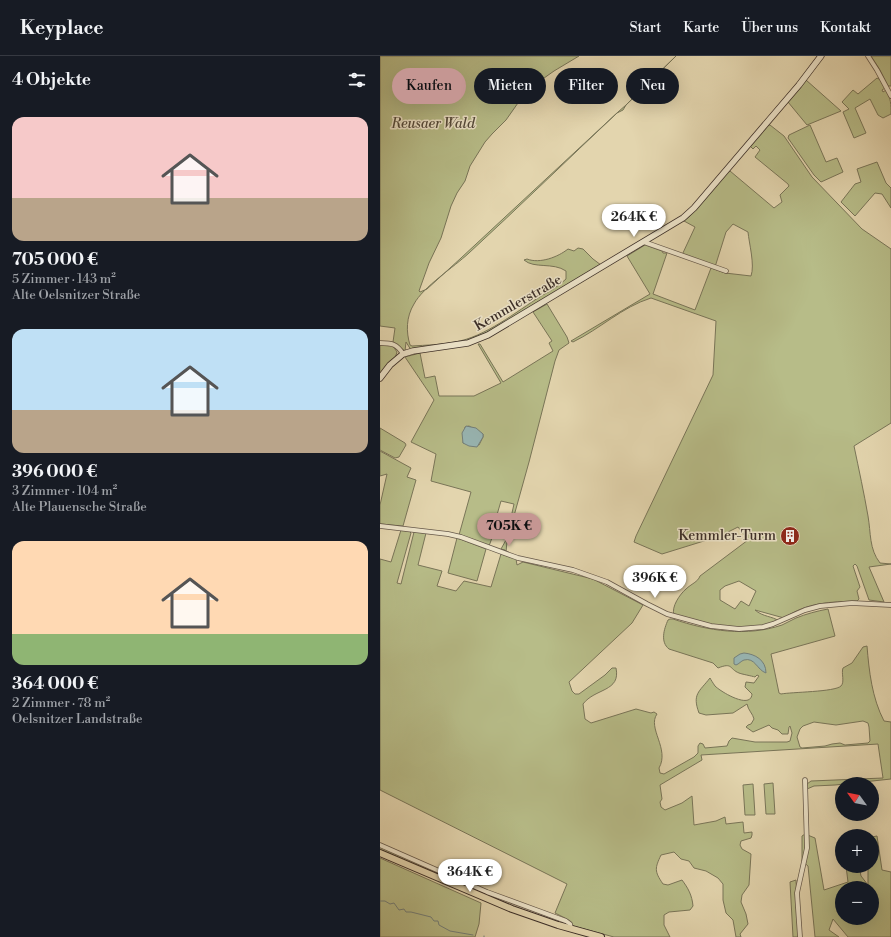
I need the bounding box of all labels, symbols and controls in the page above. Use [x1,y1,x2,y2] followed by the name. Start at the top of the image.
[20,16,104,40] text: Keyplace
[629,19,661,37] text: Start
[683,19,719,37] text: Karte
[741,19,798,37] text: Über uns
[820,19,871,37] text: Kontakt
[392,68,466,104] chip: Kaufen
[474,68,546,104] chip: Mieten
[554,68,618,104] chip: Filter
[626,68,679,104] chip: Neu
[12,69,91,91] text: 4 Objekte
[346,69,368,91] icon: filters
[390,115,476,133] park label: Reusaer Wald
[154,143,226,215] icon: home
[601,204,667,238] pin: 264K €
[611,209,657,225] text: 264K €
[12,249,98,271] text: 705 000 €
[12,271,116,287] text: 5 Zimmer · 143 m²
[471,271,565,335] street label: Kemmlerstraße
[12,287,140,303] text: Alte Oelsnitzer Straße
[154,355,226,427] icon: home
[12,461,97,483] text: 396 000 €
[12,483,117,499] text: 3 Zimmer · 104 m²
[12,499,147,515] text: Alte Plauensche Straße
[476,513,542,547] pin: 705K €
[486,518,532,534] text: 705K €
[779,525,801,547] building icon: Kemmler-Turm
[678,527,776,545] place label: Kemmler-Turm
[622,565,688,599] pin: 396K €
[154,567,226,639] icon: home
[632,570,678,586] text: 396K €
[12,673,98,695] text: 364 000 €
[12,695,110,711] text: 2 Zimmer · 78 m²
[12,711,143,727] text: Oelsnitzer Landstraße
[835,777,879,821] north arrow
[835,777,879,925] map controls
[835,829,879,873] button: +
[437,859,503,893] pin: 364K €
[447,864,493,880] text: 364K €
[835,881,879,925] button: −

